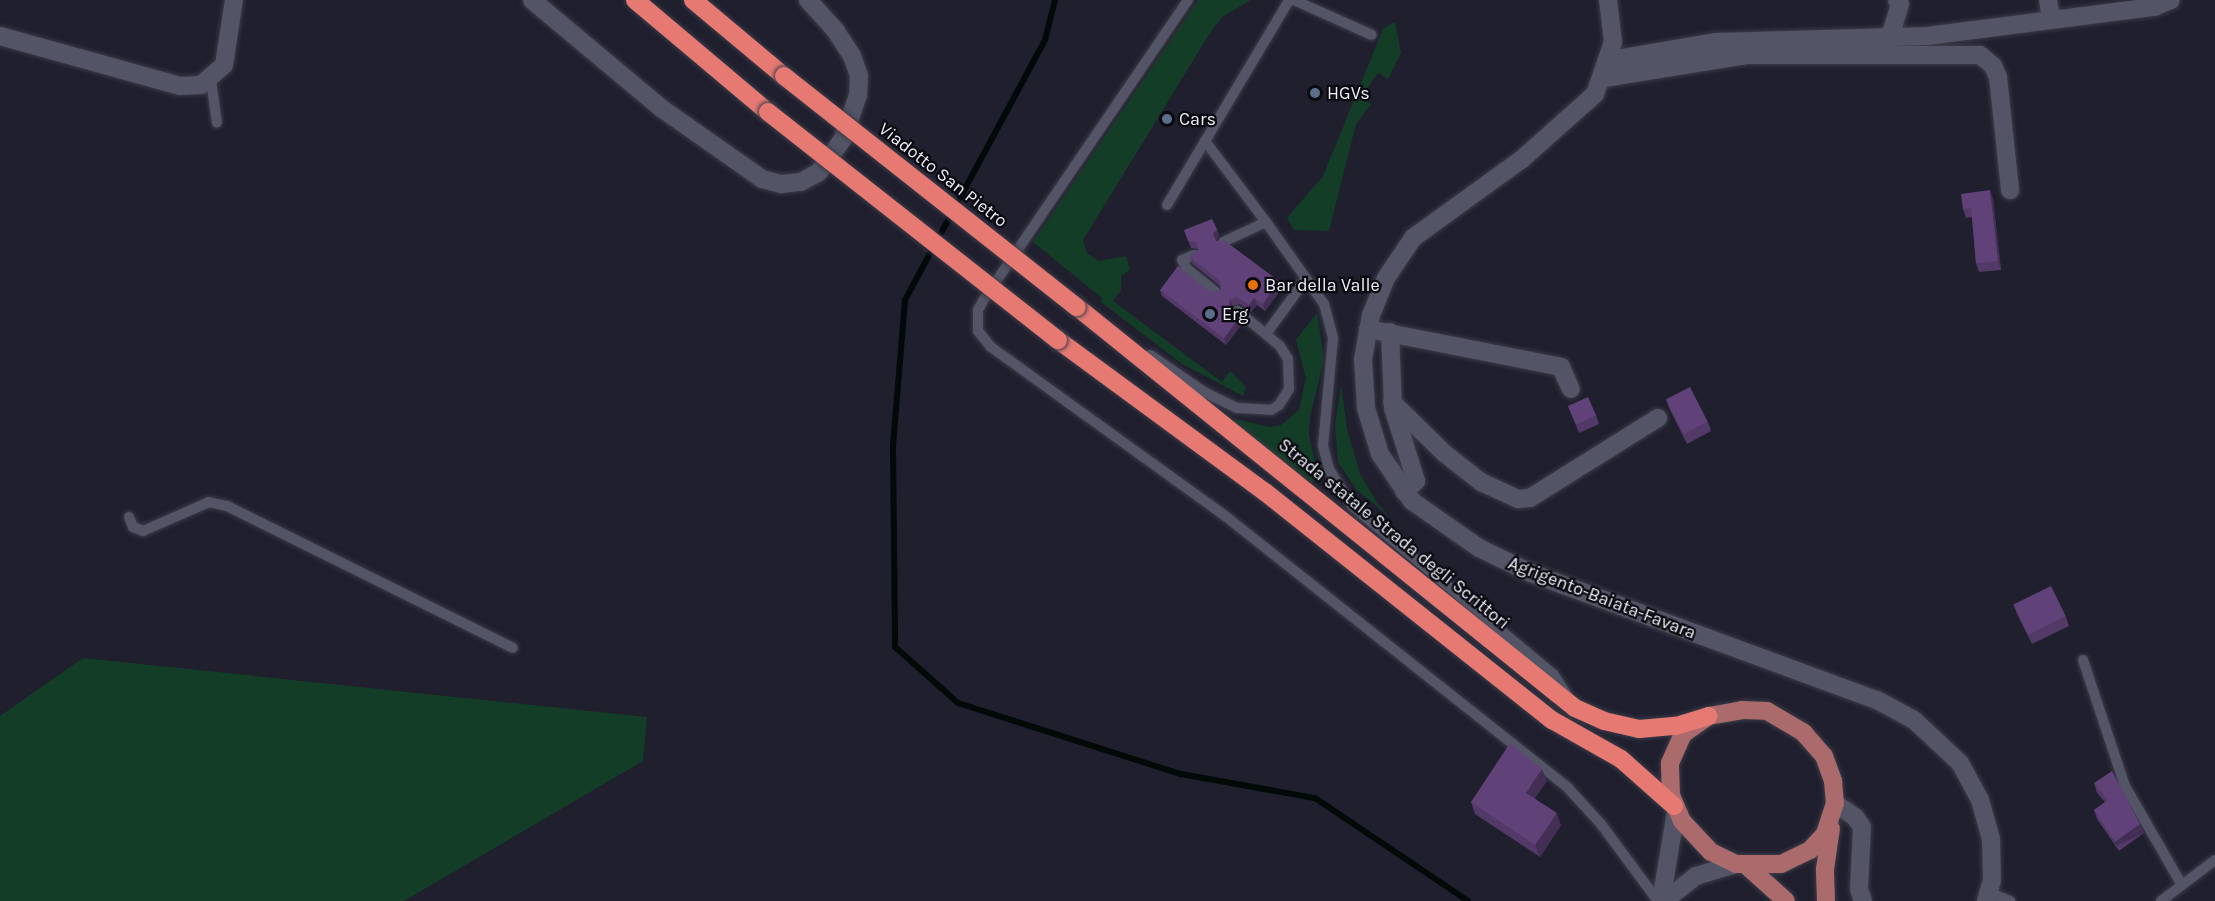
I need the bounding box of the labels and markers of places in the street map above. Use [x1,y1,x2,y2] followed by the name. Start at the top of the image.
[1327,82,1370,104] place label: HGVs
[1308,86,1322,100] marker: HGVs
[1179,108,1216,130] place label: Cars
[1160,112,1174,126] marker: Cars
[1265,274,1380,296] place label: Bar della Valle
[1246,278,1260,292] marker: Bar della Valle
[1222,303,1248,325] place label: Erg
[1203,307,1217,321] marker: Erg

